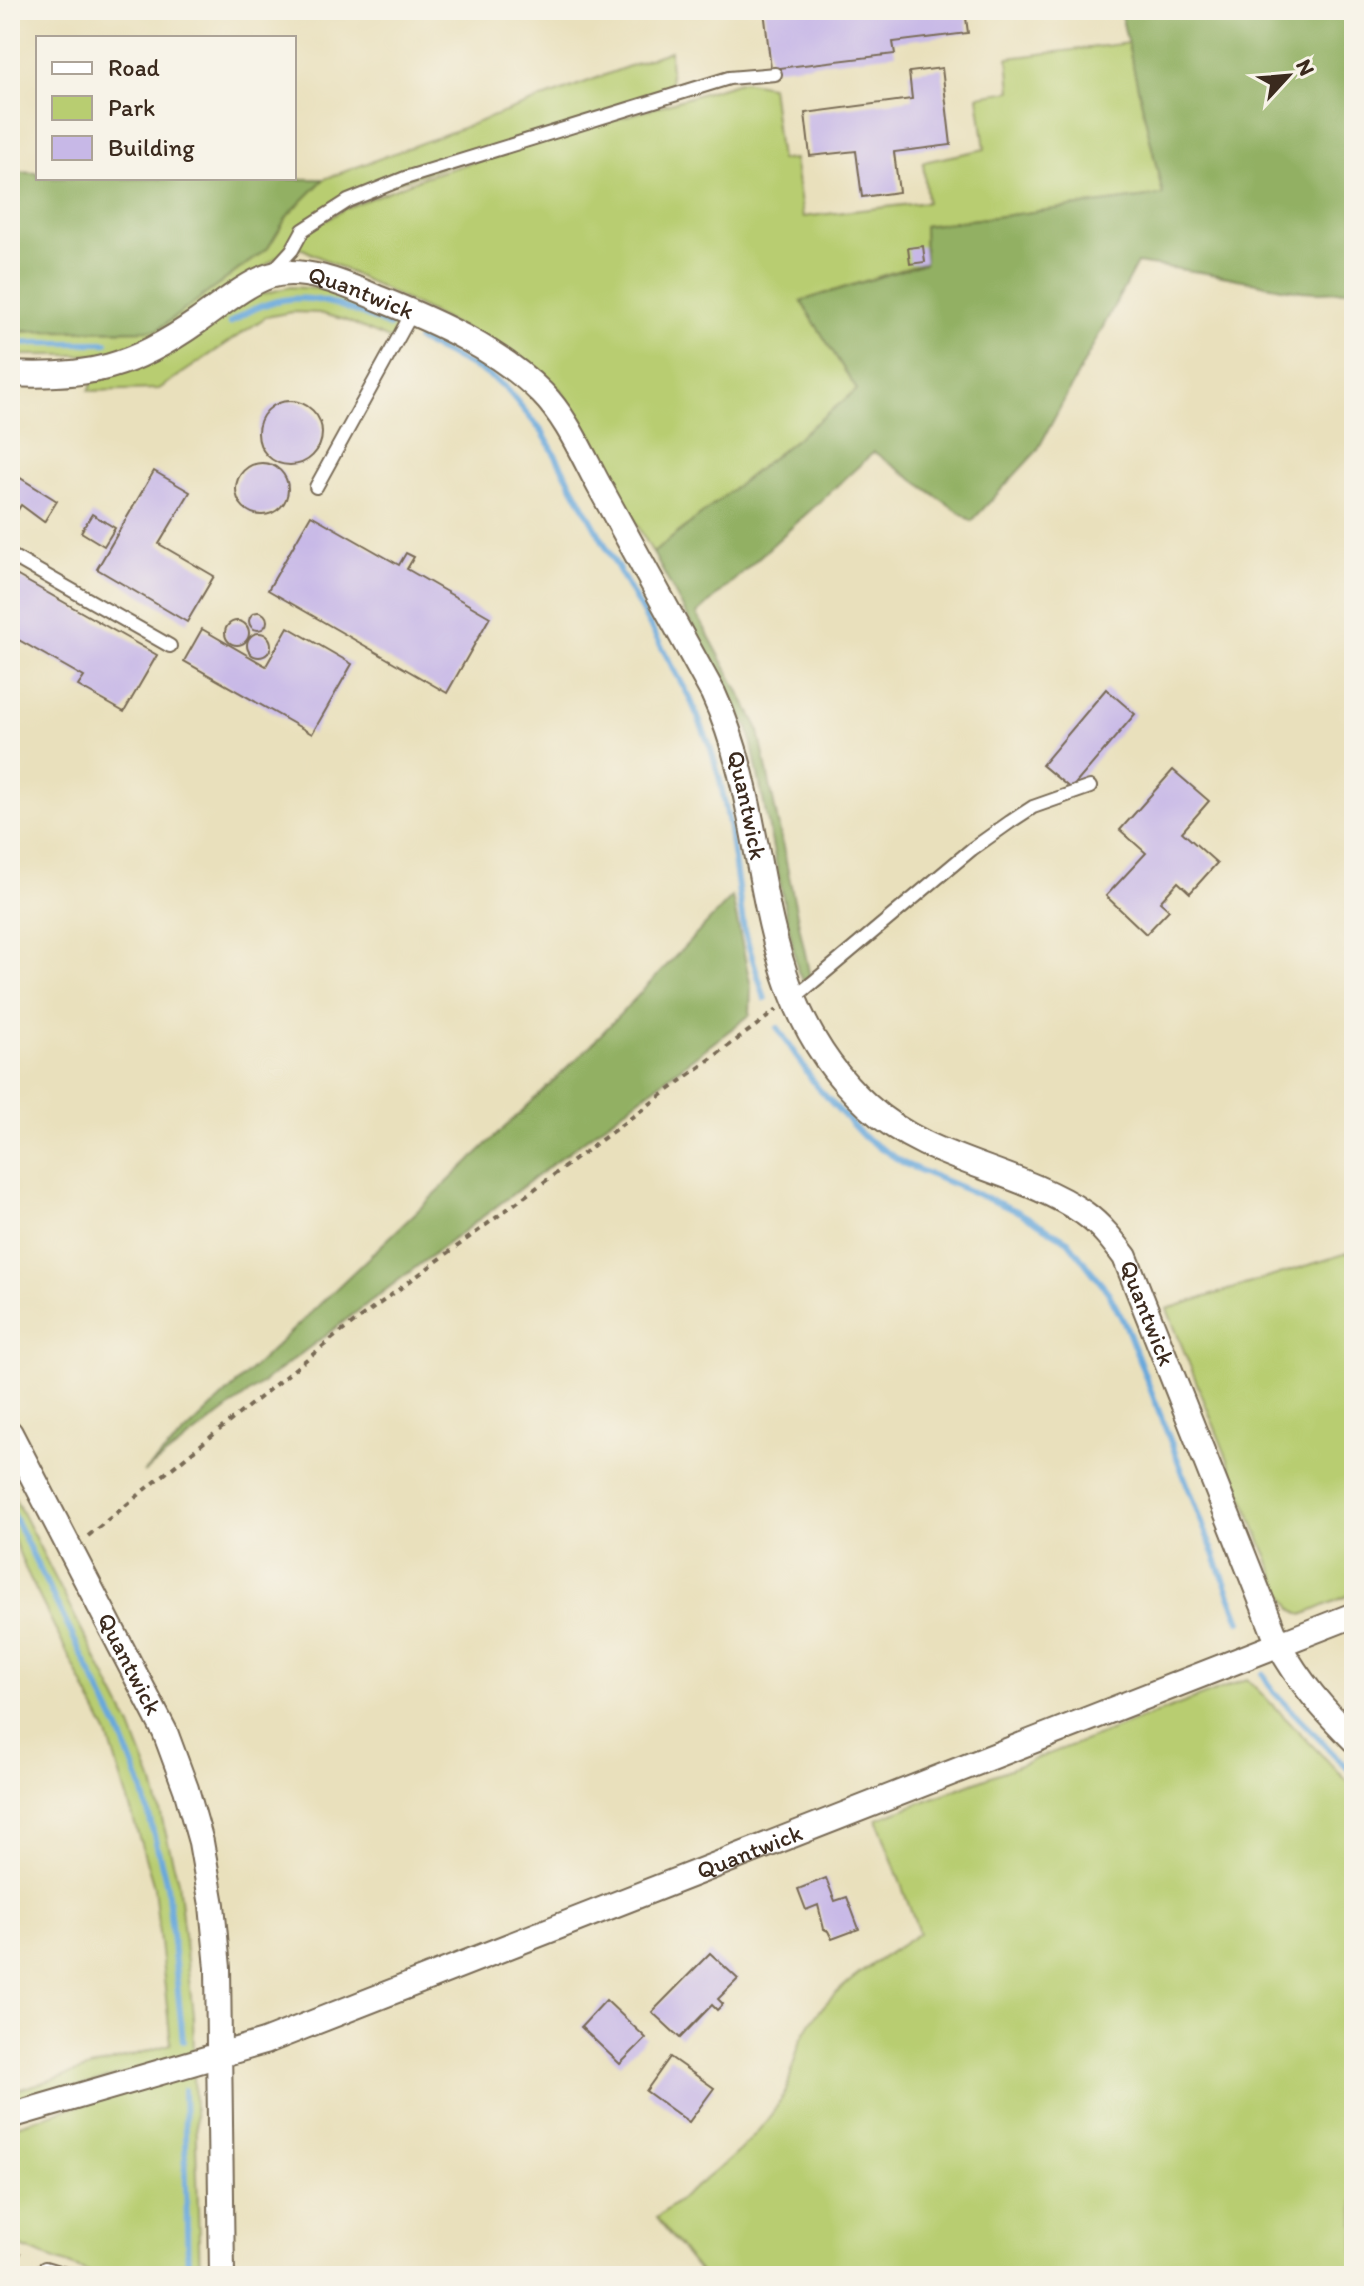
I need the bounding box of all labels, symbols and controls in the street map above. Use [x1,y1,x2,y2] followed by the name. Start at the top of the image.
[36,36,296,180] legend
[1248,36,1328,116] north arrow
[108,53,160,82] text: Road
[1290,55,1321,80] text: N
[108,93,155,122] text: Park
[108,133,195,162] text: Building
[306,260,419,325] street label: Quantwick
[721,747,773,862] street label: Quantwick
[1114,1256,1182,1370] street label: Quantwick
[92,1608,169,1720] street label: Quantwick
[692,1818,806,1885] street label: Quantwick

